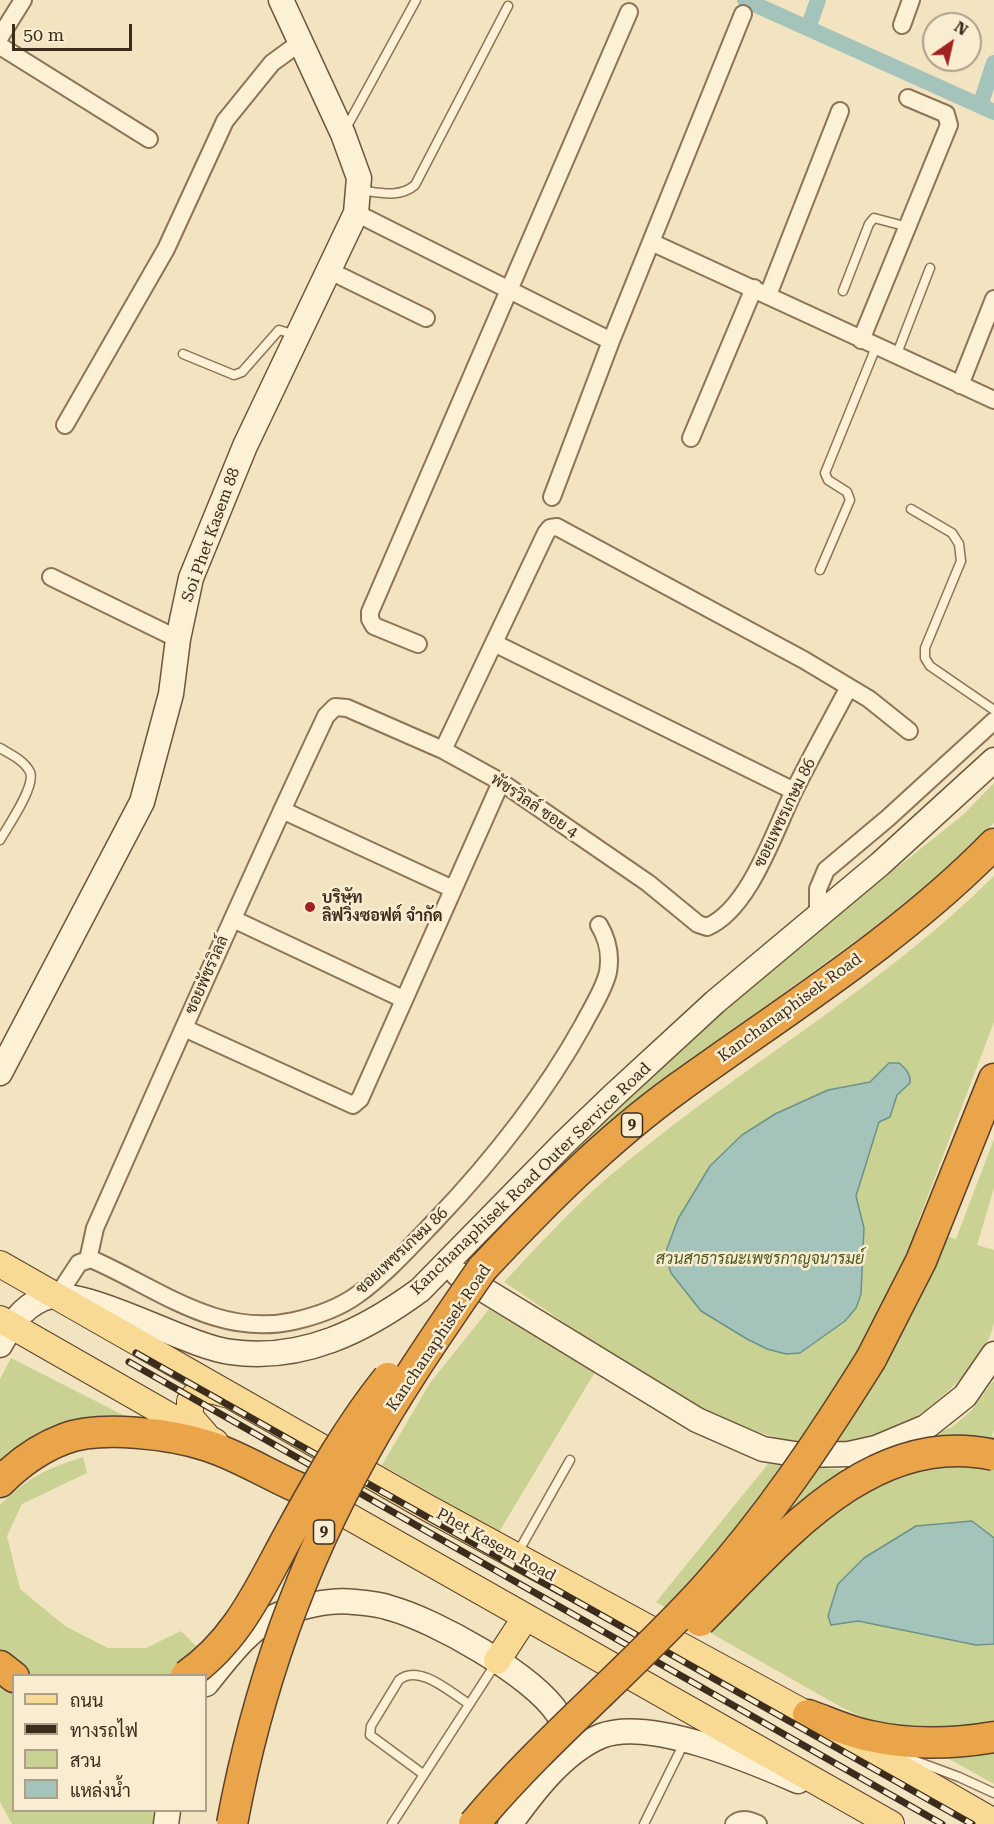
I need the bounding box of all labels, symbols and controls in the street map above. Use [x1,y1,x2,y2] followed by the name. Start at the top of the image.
[15,12,135,50] scale bar
[922,12,982,72] north arrow
[951,17,972,40] text: N
[23,24,64,45] text: 50 m
[178,465,244,605] street label: Soi Phet Kasem 88
[750,755,820,871] street label: ซอยเพชรเกษม 86
[487,770,581,842] street label: พัชรวิลล์ ซอย 4
[322,888,443,926] place label: บริษัท ลิฟวิ่งซอฟต์ จำกัด
[303,900,317,914] marker: บริษัท ลิฟวิ่งซอฟต์ จำกัด
[181,933,233,1017] street label: ซอยพัชรวิลล์
[714,949,866,1067] street label: Kanchanaphisek Road
[407,1059,655,1299] street label: Kanchanaphisek Road Outer Service Road
[622,1113,642,1137] road number: 9
[352,1203,452,1299] street label: ซอยเพชรเกษม 86
[656,1249,864,1269] park label: สวนสาธารณะเพชรกาญจนารมย์
[383,1261,495,1415] street label: Kanchanaphisek Road
[433,1504,559,1586] street label: Phet Kasem Road
[314,1520,334,1544] road number: 9
[12,1674,207,1812] legend
[70,1690,103,1711] text: ถนน
[70,1720,138,1741] text: ทางรถไฟ
[70,1750,101,1771] text: สวน
[70,1780,131,1801] text: แหล่งน้ำ

